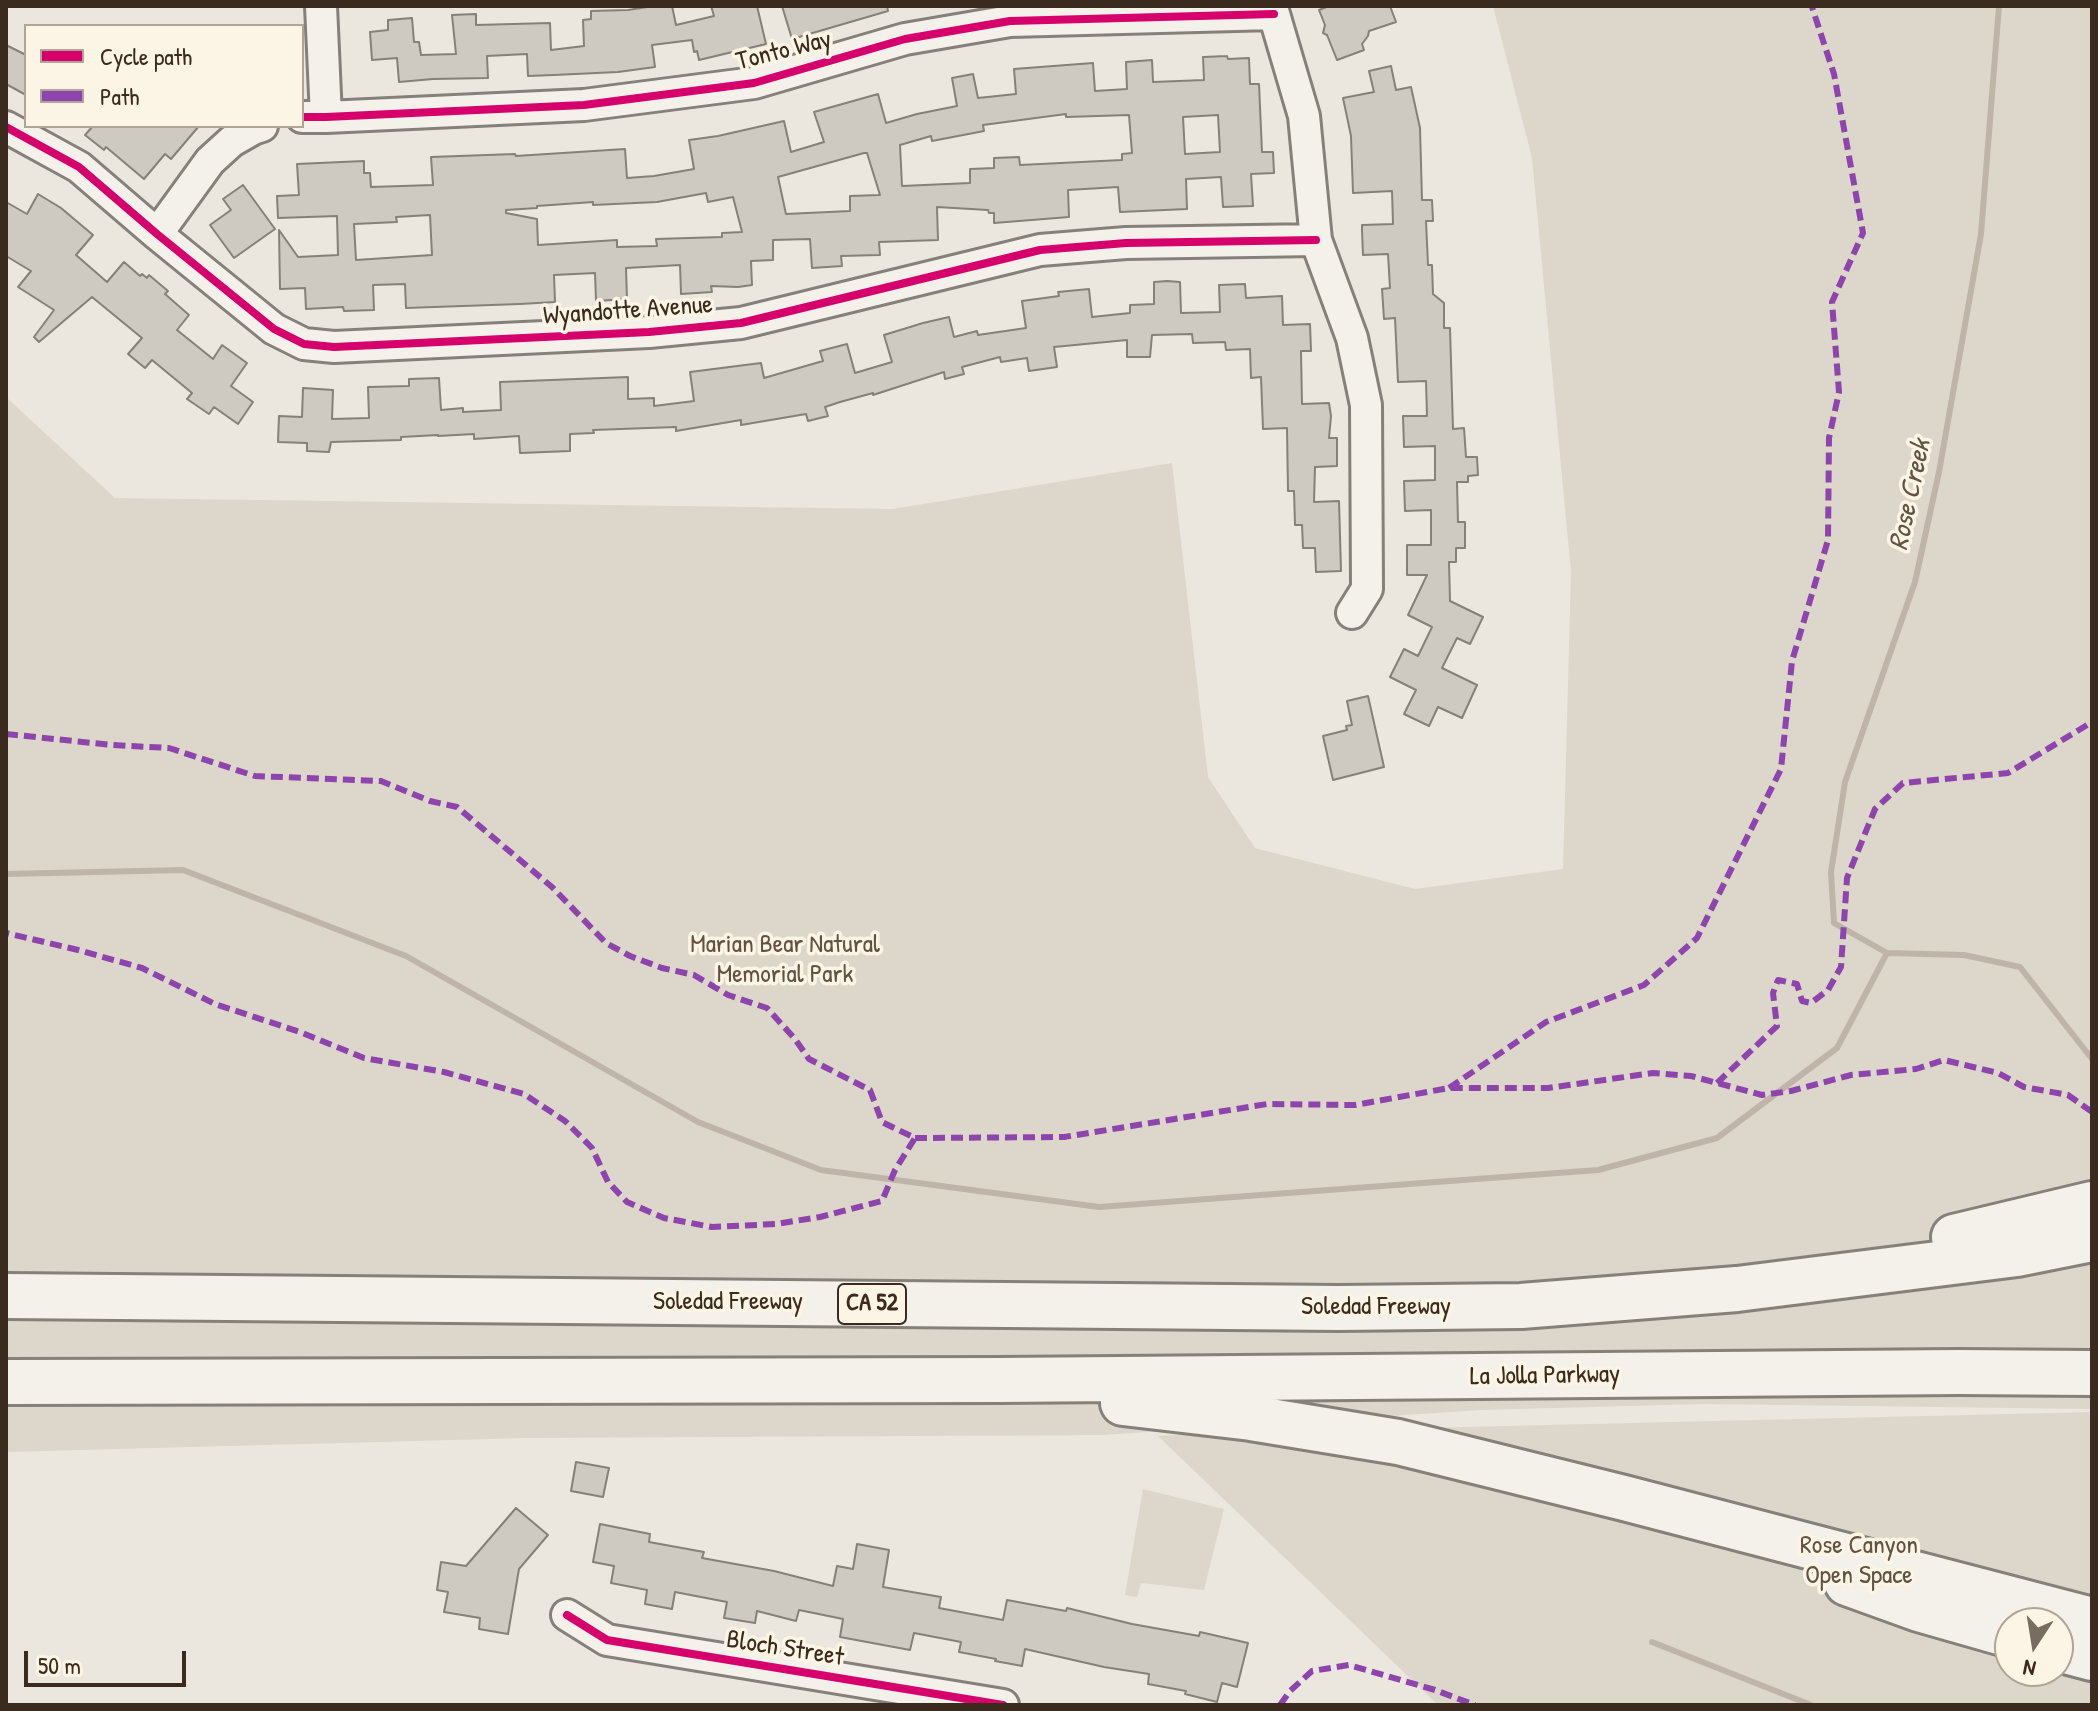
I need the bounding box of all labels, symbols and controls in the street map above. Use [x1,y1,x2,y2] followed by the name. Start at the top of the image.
[24,24,304,128] legend
[733,24,835,78] street label: Tonto Way
[100,40,192,72] text: Cycle path
[100,80,139,112] text: Path
[542,290,714,332] street label: Wyandotte Avenue
[1883,437,1939,553] water label: Rose Creek
[690,929,880,990] park label: Marian Bear Natural Memorial Park
[838,1284,906,1324] road number: CA 52
[653,1286,803,1318] street label: Soledad Freeway
[1301,1291,1451,1323] street label: Soledad Freeway
[1470,1359,1620,1393] street label: La Jolla Parkway
[1800,1530,1918,1592] park label: Rose Canyon Open Space
[1994,1607,2074,1687] north arrow
[724,1624,846,1674] street label: Bloch Street
[28,1635,190,1685] scale bar
[38,1649,81,1681] text: 50 m
[2021,1653,2038,1684] text: N

